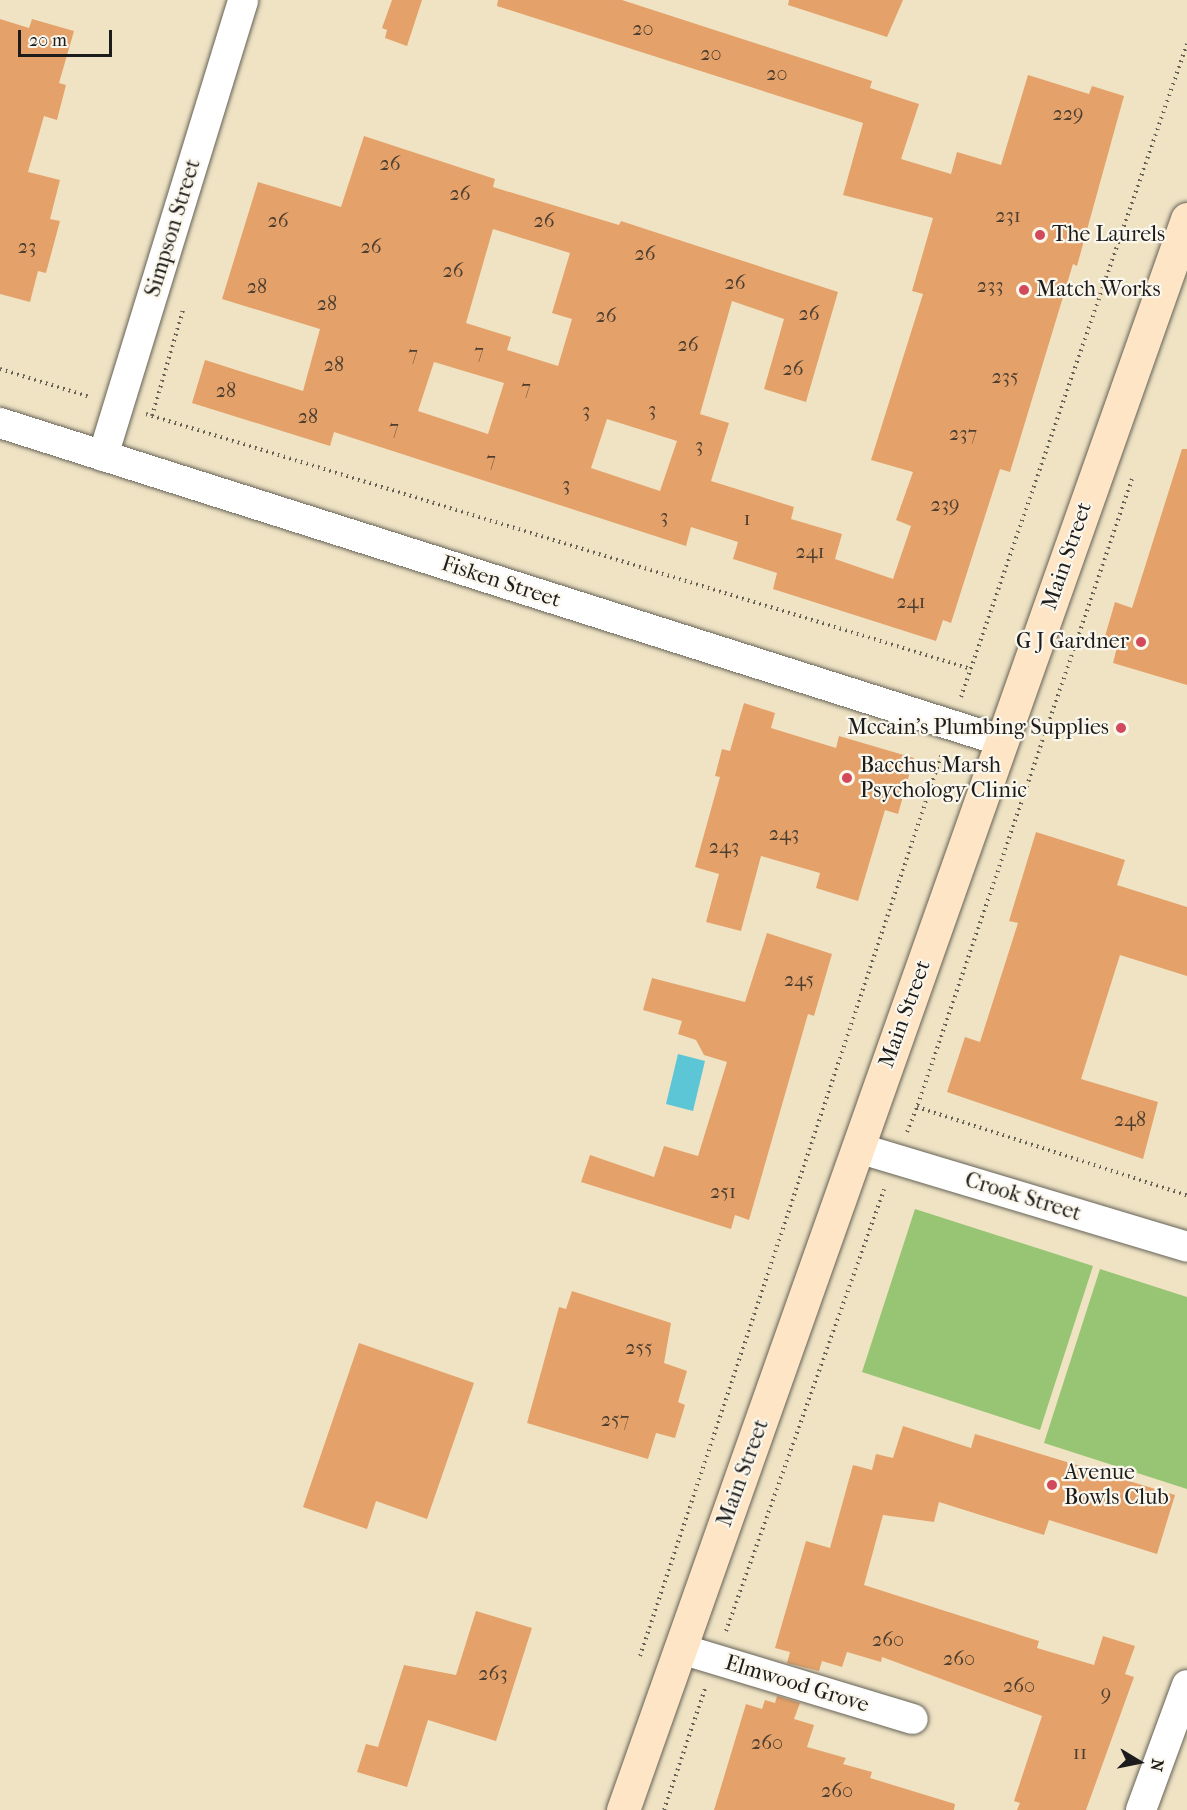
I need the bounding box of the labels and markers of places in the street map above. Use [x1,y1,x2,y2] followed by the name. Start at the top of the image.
[1052,222,1165,248] place label: The Laurels
[1033,228,1047,242] marker: The Laurels
[1036,277,1161,303] place label: Match Works
[1017,283,1031,297] marker: Match Works
[1016,629,1129,655] place label: G J Gardner
[1134,635,1148,649] marker: G J Gardner
[847,715,1109,741] place label: Mccain's Plumbing Supplies
[1114,721,1128,735] marker: Mccain's Plumbing Supplies
[860,752,1027,804] place label: Bacchus Marsh Psychology Clinic
[838,769,856,787] marker: Bacchus Marsh Psychology Clinic
[1064,1459,1169,1510] place label: Avenue Bowls Club
[1045,1478,1059,1492] marker: Avenue Bowls Club

